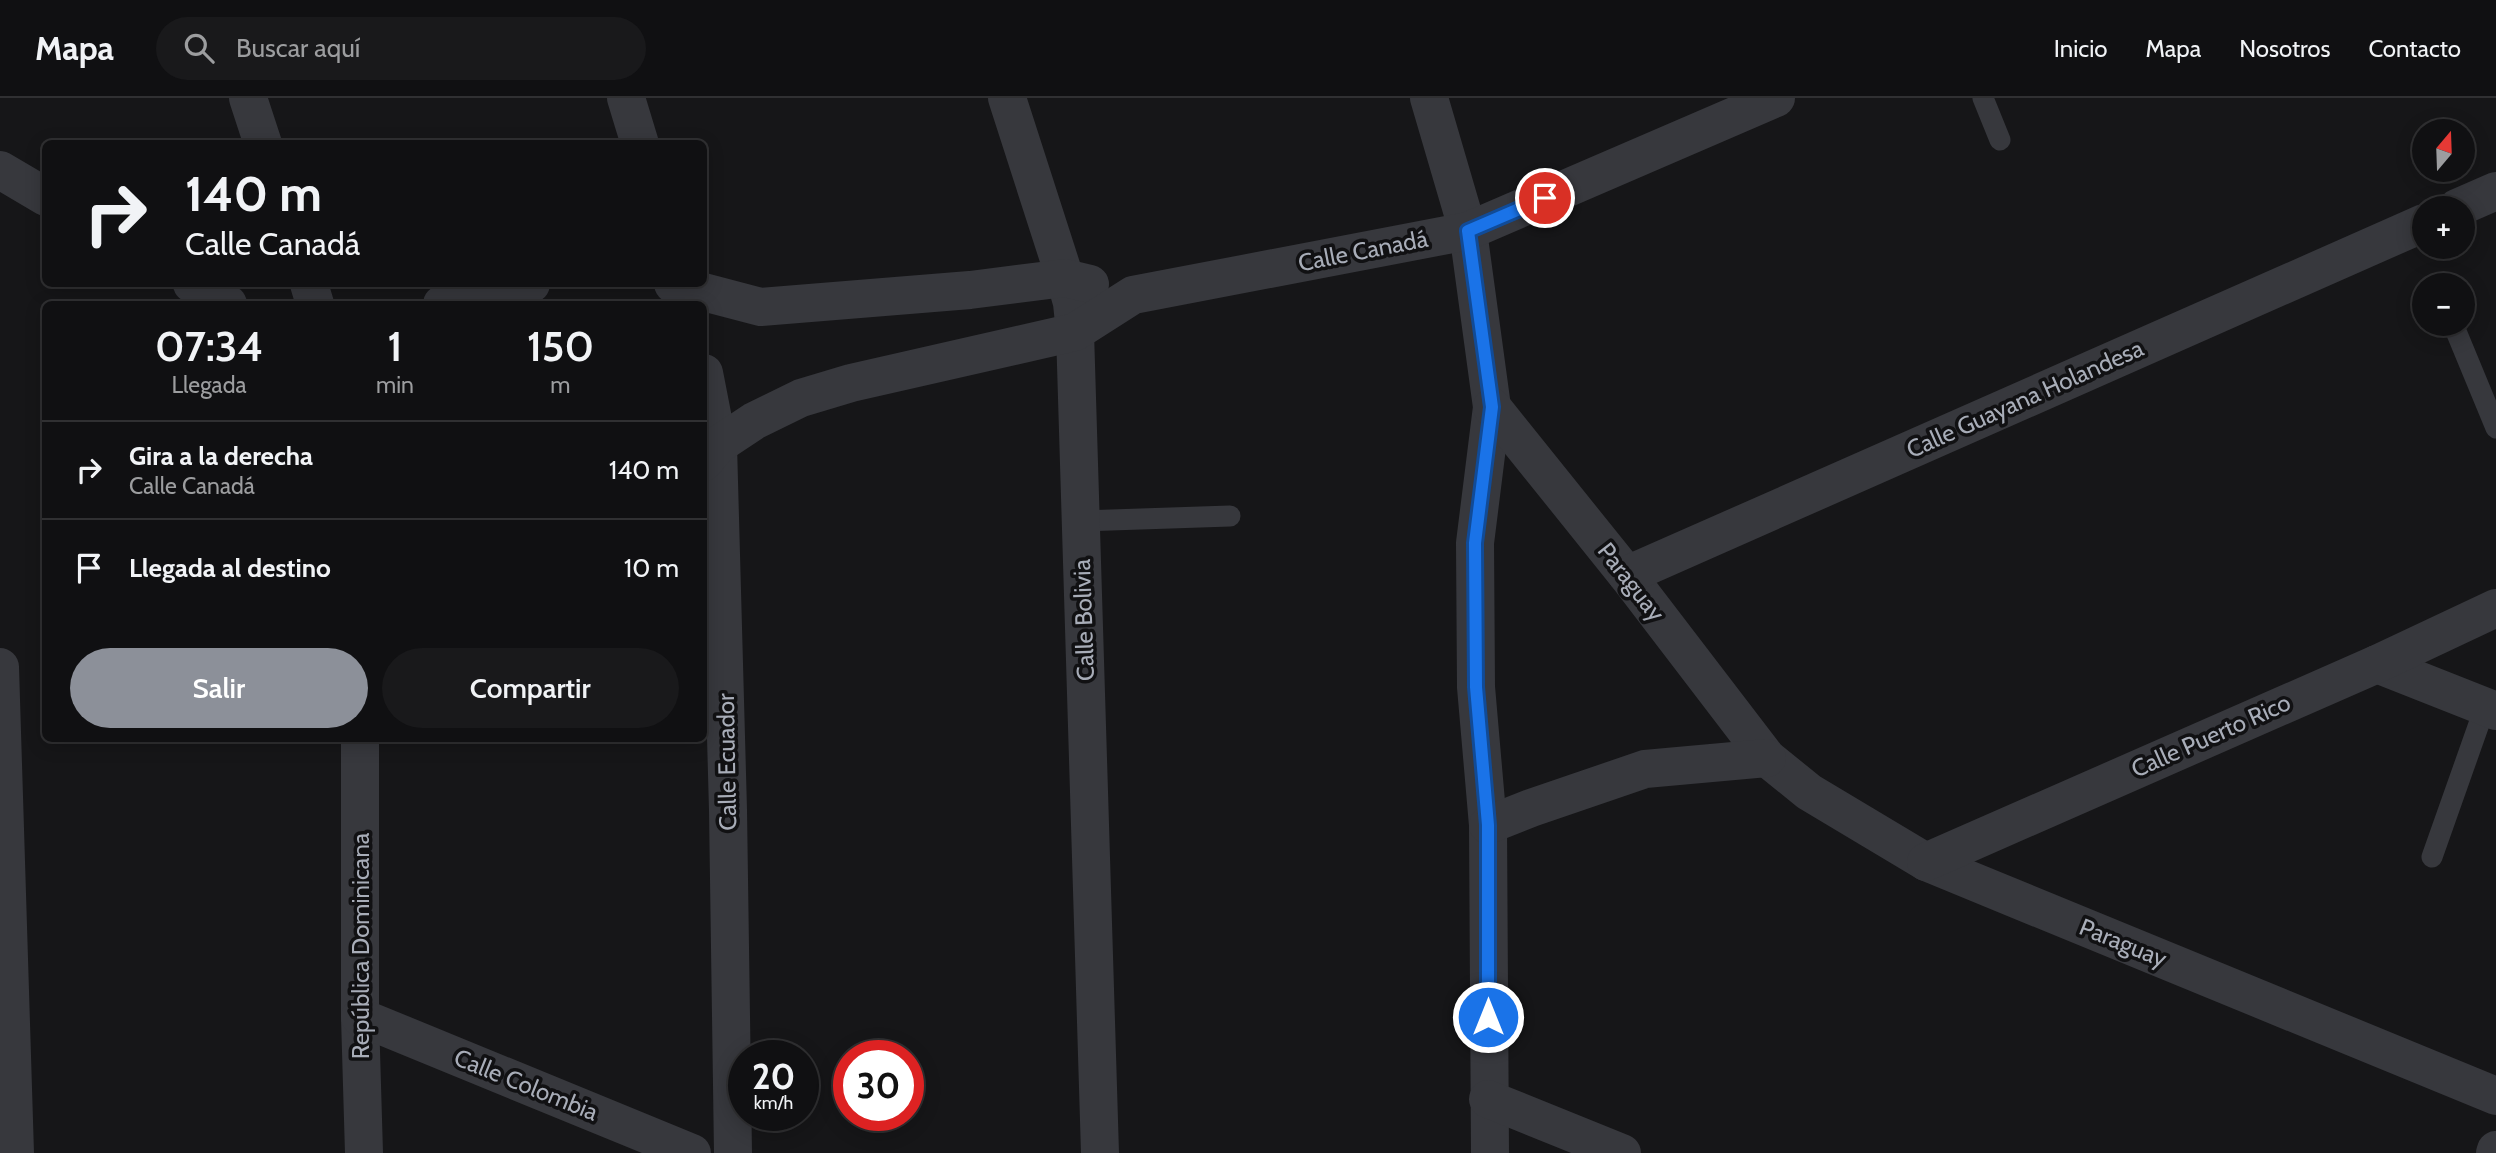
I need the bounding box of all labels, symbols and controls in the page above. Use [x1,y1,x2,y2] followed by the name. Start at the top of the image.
[156,17,646,80] search box
[35,28,114,68] text: Mapa
[180,29,218,67] icon: search
[236,32,360,64] text: Buscar aquí
[2054,34,2107,63] text: Inicio
[2145,34,2201,63] text: Mapa
[2239,34,2330,63] text: Nosotros
[2368,34,2461,63] text: Contacto
[2412,119,2474,182] north arrow
[2412,119,2475,336] map controls
[185,164,322,223] text: 140 m
[70,168,161,259] icon: right
[1515,168,1575,228] pin
[1526,179,1564,217] icon: arrive
[2412,196,2475,259] button: +
[185,224,360,263] text: Calle Canadá
[1296,224,1431,277] street label: Calle Canadá
[2412,273,2475,336] button: −
[155,320,263,372] text: 07:34
[388,320,402,372] text: 1
[527,320,594,372] text: 150
[1902,333,2148,464] street label: Calle Guayana Holandesa
[172,371,246,399] text: Llegada
[376,371,414,399] text: min
[550,371,571,399] text: m
[129,440,313,472] text: Gira a la derecha
[70,451,108,489] icon: right
[609,454,679,486] text: 140 m
[129,472,255,500] text: Calle Canadá
[1592,537,1671,627] street label: Paraguay
[70,549,108,587] icon: arrive
[129,552,331,584] text: Llegada al destino
[624,552,679,584] text: 10 m
[1067,558,1100,681] street label: Calle Bolivia
[70,648,368,728] button: Salir
[382,648,679,728] button: Compartir
[2127,687,2295,784] street label: Calle Puerto Rico
[711,693,742,831] street label: Calle Ecuador
[346,832,375,1059] street label: República Dominicana
[2075,912,2171,973] street label: Paraguay
[1451,980,1525,1054] position arrow
[833,1040,924,1131] speed limit sign: 30
[450,1043,603,1127] street label: Calle Colombia
[752,1055,795,1098] text: 20
[754,1092,793,1114] text: km/h

